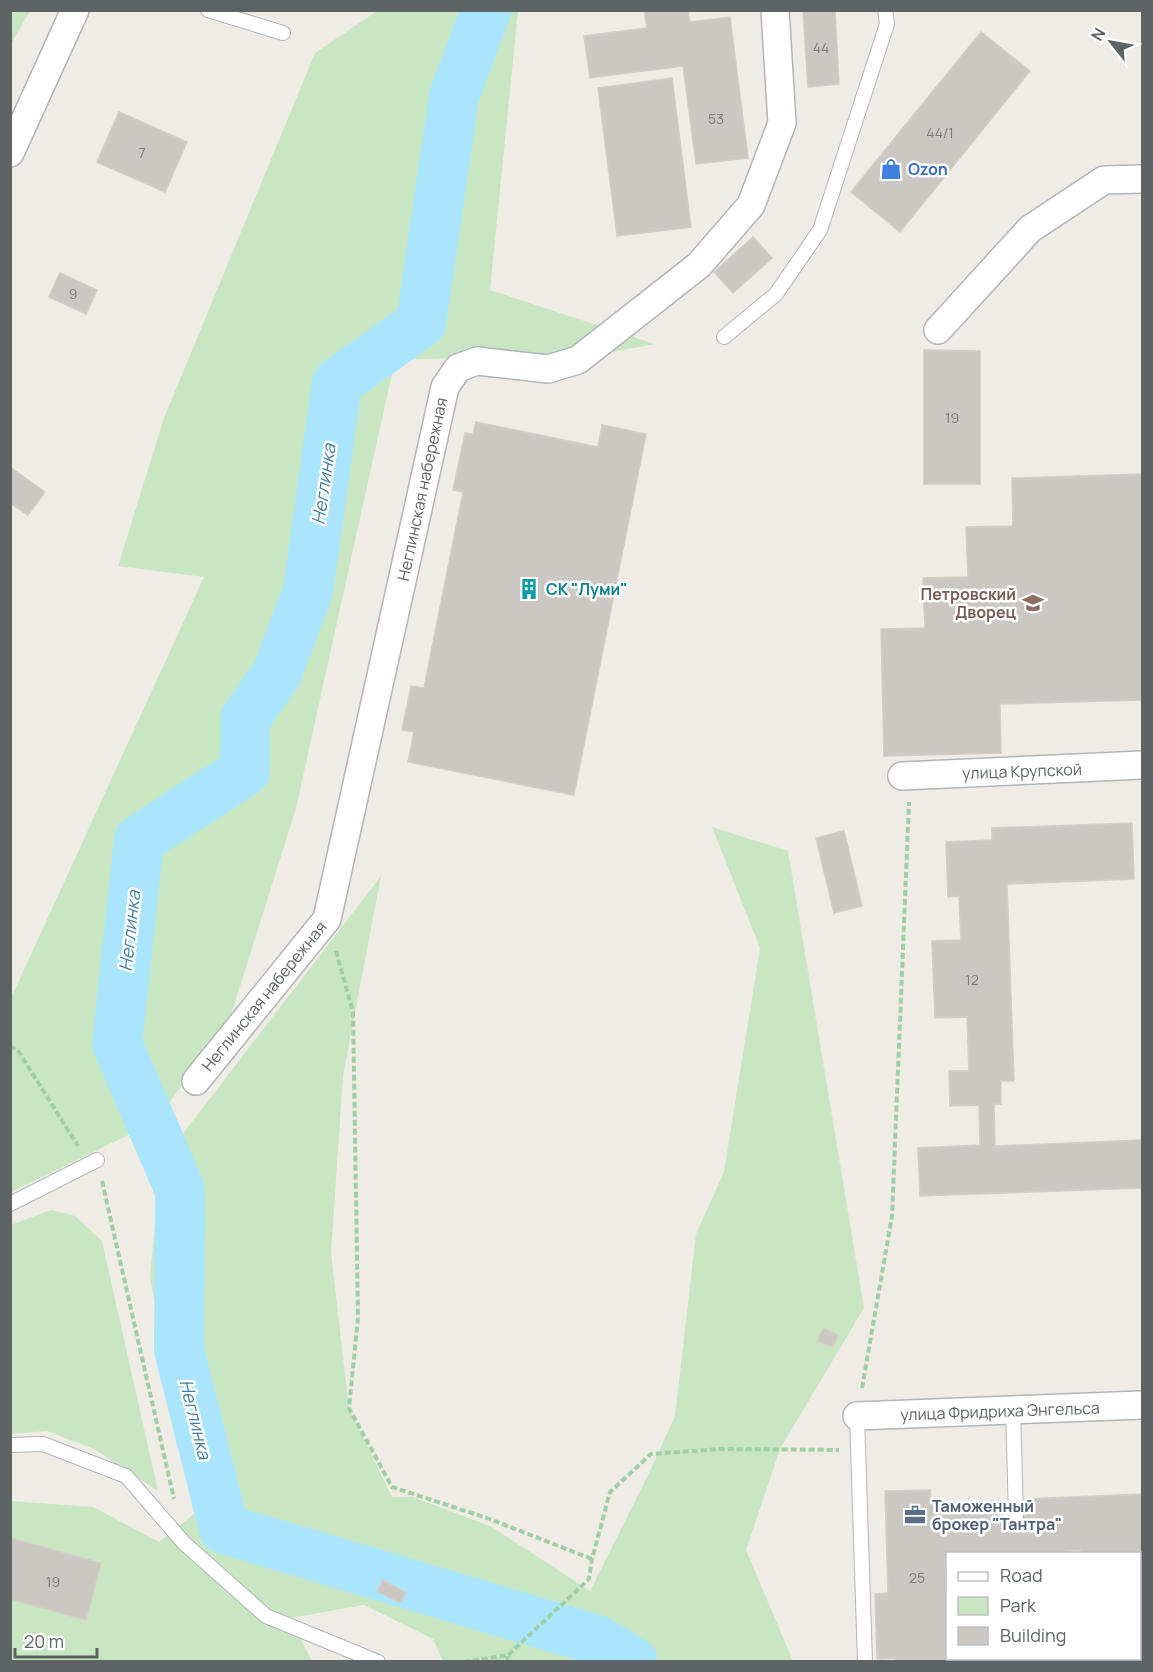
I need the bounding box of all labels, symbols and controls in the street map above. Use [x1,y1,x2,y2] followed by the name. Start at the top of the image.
[1081,12,1141,72] north arrow
[1086,24,1111,45] text: N
[813,38,829,57] house number: 44
[708,109,724,128] house number: 53
[926,123,954,142] house number: 44/1
[138,143,146,162] house number: 7
[879,157,903,181] shop icon: Ozon
[908,158,948,180] place label: Ozon
[69,284,77,303] house number: 9
[392,395,452,583] street label: Неглинская набережная
[945,408,959,427] house number: 19
[305,441,341,526] water label: Неглинка
[517,577,541,601] building icon: СК "Луми"
[546,578,628,600] place label: СК "Луми"
[921,583,1017,623] place label: Петровский Дворец
[1021,591,1045,615] school or university icon: Петровский Дворец
[962,758,1082,784] street label: улица Крупской
[113,888,145,973] water label: Неглинка
[197,916,331,1076] street label: Неглинская набережная
[965,970,979,989] house number: 12
[175,1377,218,1462] water label: Неглинка
[900,1397,1100,1425] street label: улица Фридриха Энгельса
[932,1495,1062,1535] place label: Таможенный брокер "Тантра"
[903,1503,927,1527] office icon: Таможенный брокер "Тантра"
[946,1552,1141,1660] legend
[1000,1563,1043,1587] text: Road
[909,1568,925,1587] house number: 25
[46,1572,60,1591] house number: 19
[1000,1593,1037,1617] text: Park
[15,1621,98,1659] scale bar
[1000,1623,1066,1647] text: Building
[24,1629,64,1653] text: 20 m

